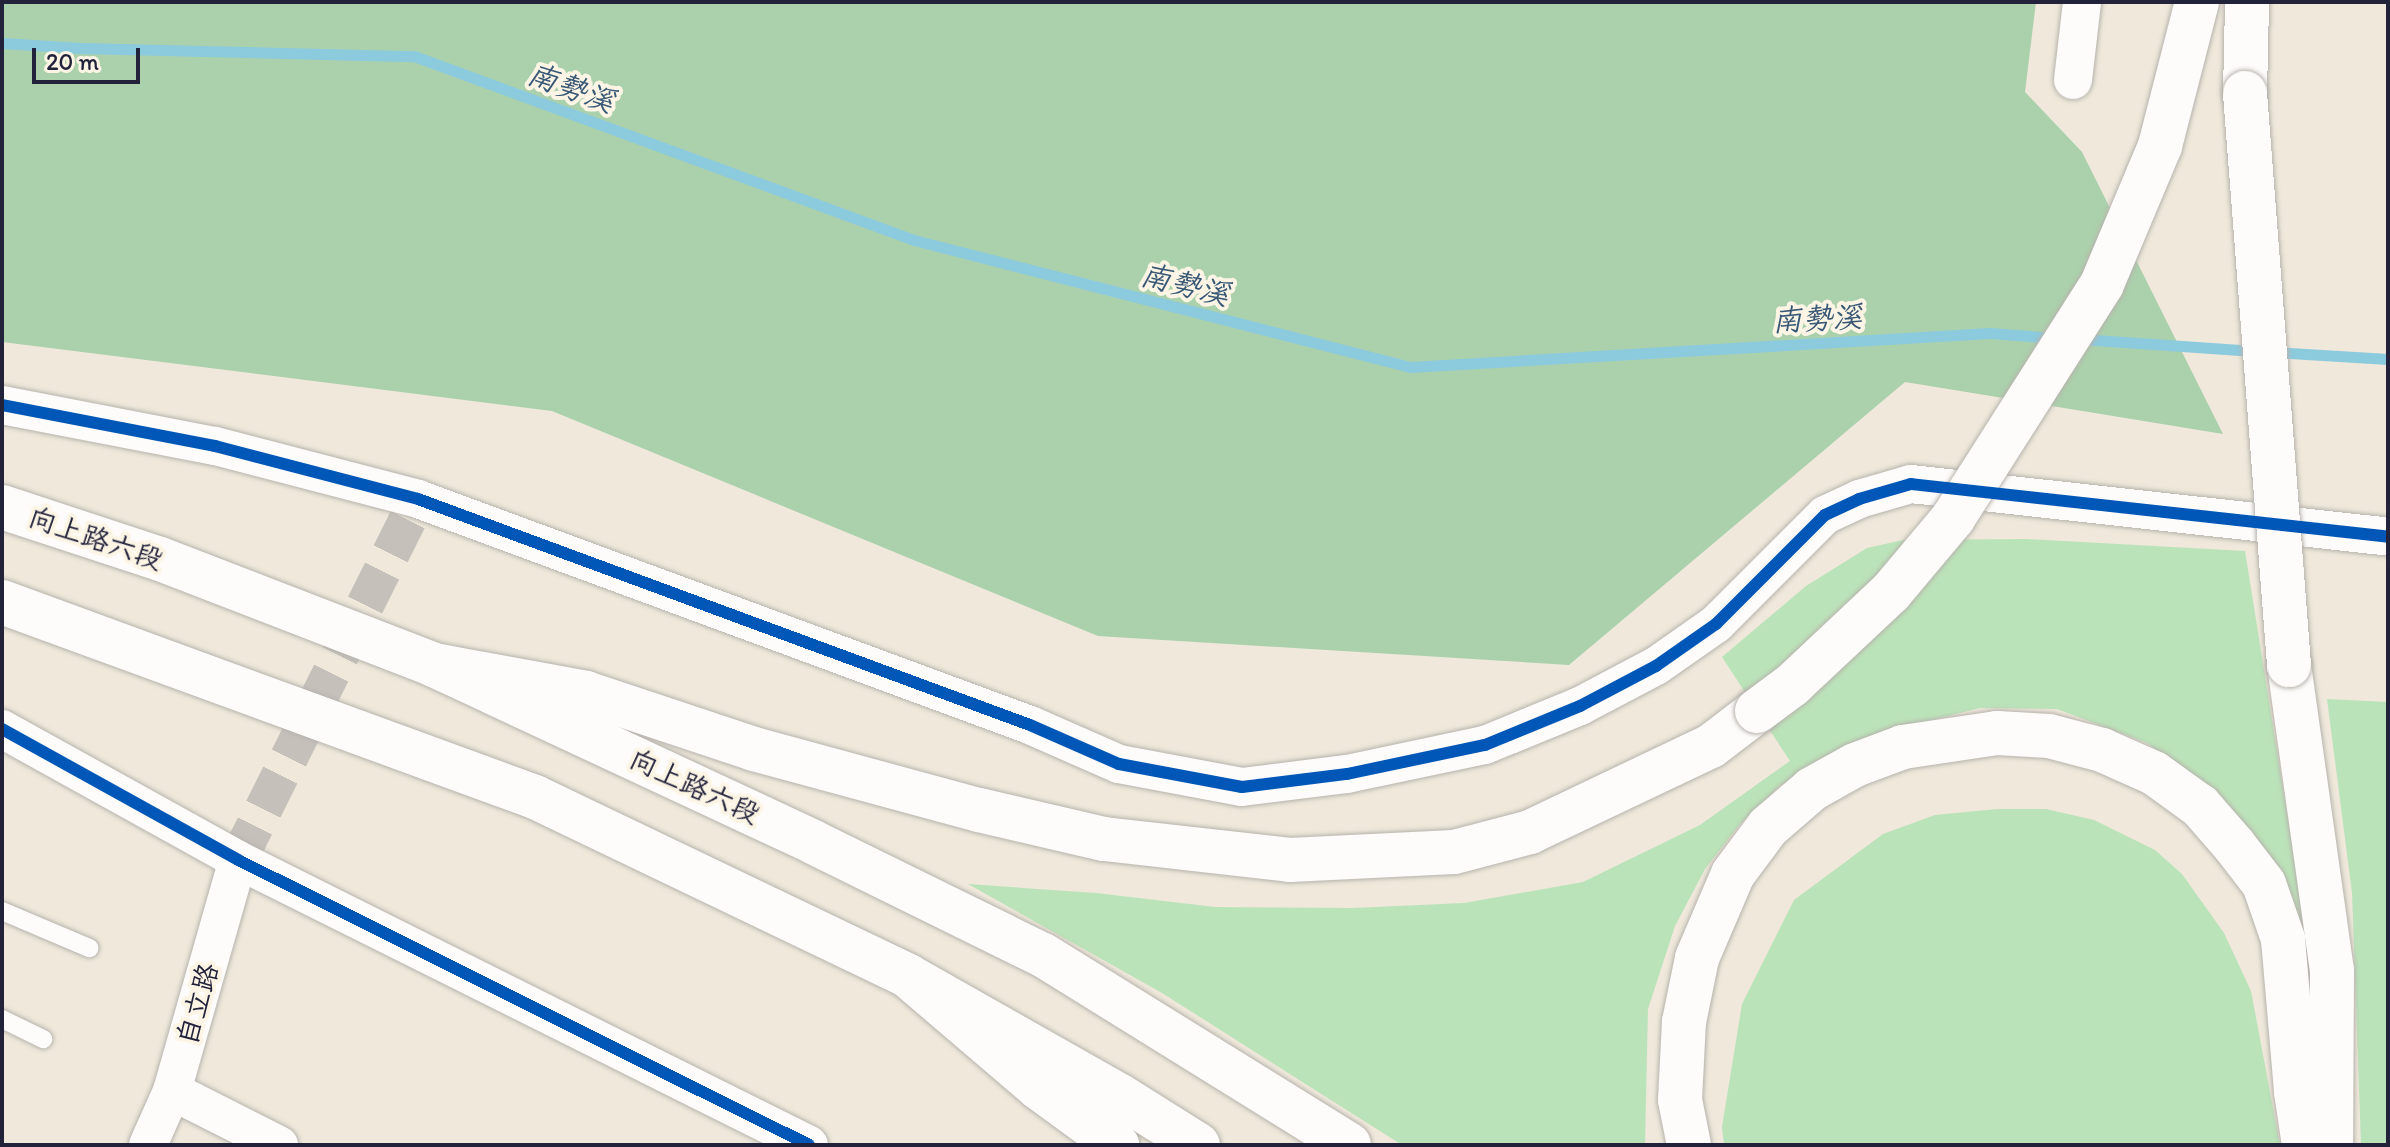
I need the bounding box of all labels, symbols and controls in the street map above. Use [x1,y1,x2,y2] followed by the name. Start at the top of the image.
[36,32,144,82] scale bar
[46,47,99,76] text: 20 m
[523,56,619,120] water label: 南勢溪
[1137,257,1233,313] water label: 南勢溪
[1771,299,1863,339] water label: 南勢溪
[24,499,168,577] street label: 向上路六段
[624,741,766,831] street label: 向上路六段
[169,959,225,1049] street label: 自立路

